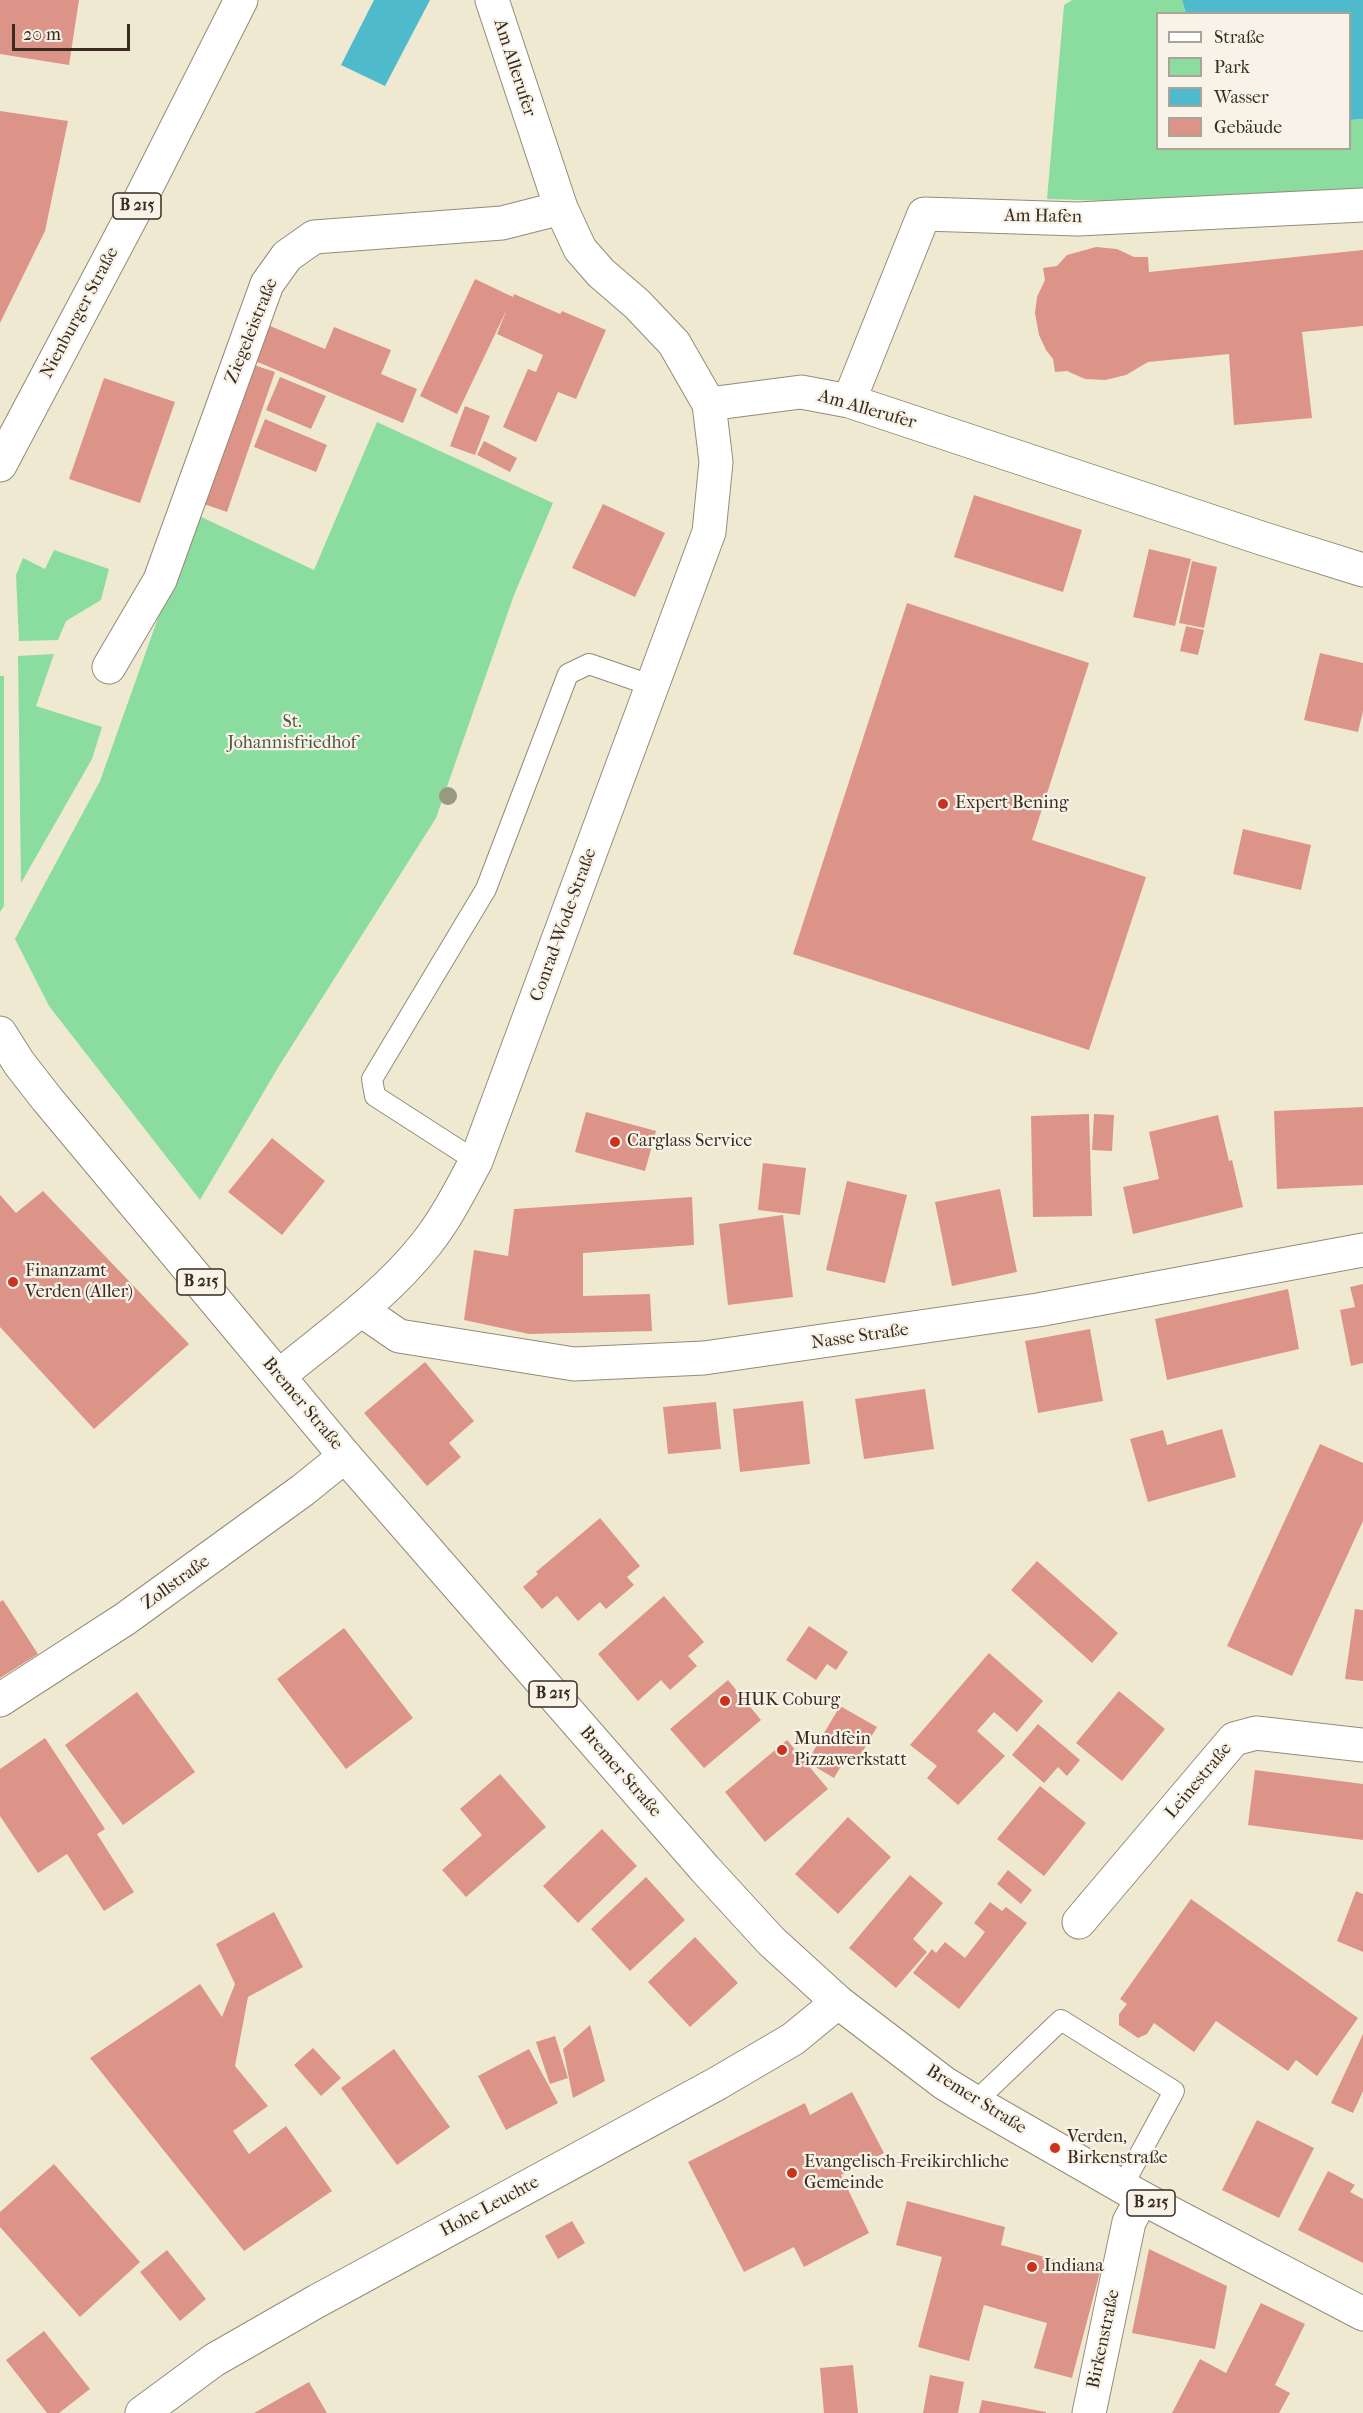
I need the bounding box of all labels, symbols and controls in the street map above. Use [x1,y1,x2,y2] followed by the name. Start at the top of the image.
[15,12,134,50] scale bar
[1156,12,1351,150] legend
[488,17,540,119] street label: Am Allerufer
[23,24,61,45] text: 20 m
[1214,27,1264,48] text: Straße
[1214,57,1250,78] text: Park
[1214,87,1269,108] text: Wasser
[1214,117,1282,138] text: Gebäude
[113,193,161,219] road number: B 215
[1004,206,1082,228] street label: Am Hafen
[36,244,124,382] street label: Nienburger Straße
[221,275,283,387] street label: Ziegeleistraße
[815,386,919,434] street label: Am Allerufer
[227,712,357,754] park label: St. Johannisfriedhof
[955,793,1069,815] place label: Expert Bening
[936,797,950,811] marker: Expert Bening
[526,845,602,1005] street label: Conrad-Wode-Straße
[627,1131,752,1153] place label: Carglass Service
[608,1135,622,1149] marker: Carglass Service
[25,1261,133,1304] place label: Finanzamt Verden (Aller)
[177,1269,225,1295] road number: B 215
[6,1275,20,1289] marker: Finanzamt Verden (Aller)
[810,1319,910,1355] street label: Nasse Straße
[257,1353,347,1455] street label: Bremer Straße
[138,1551,214,1615] street label: Zollstraße
[529,1681,577,1707] road number: B 215
[737,1690,840,1712] place label: HUK Coburg
[718,1694,732,1708] marker: HUK Coburg
[574,1722,666,1822] street label: Bremer Straße
[794,1729,907,1772] place label: Mundfein Pizzawerkstatt
[1161,1739,1237,1823] street label: Leinestraße
[775,1743,789,1757] marker: Mundfein Pizzawerkstatt
[922,2061,1030,2139] street label: Bremer Straße
[1067,2127,1168,2170] place label: Verden, Birkenstraße
[1048,2141,1062,2155] marker: Verden, Birkenstraße
[804,2152,1009,2194] place label: Evangelisch-Freikirchliche Gemeinde
[785,2166,799,2180] marker: Evangelisch-Freikirchliche Gemeinde
[437,2172,543,2242] street label: Hohe Leuchte
[1127,2190,1175,2216] road number: B 215
[1044,2256,1104,2278] place label: Indiana
[1025,2260,1039,2274] marker: Indiana
[1083,2288,1125,2390] street label: Birkenstraße

